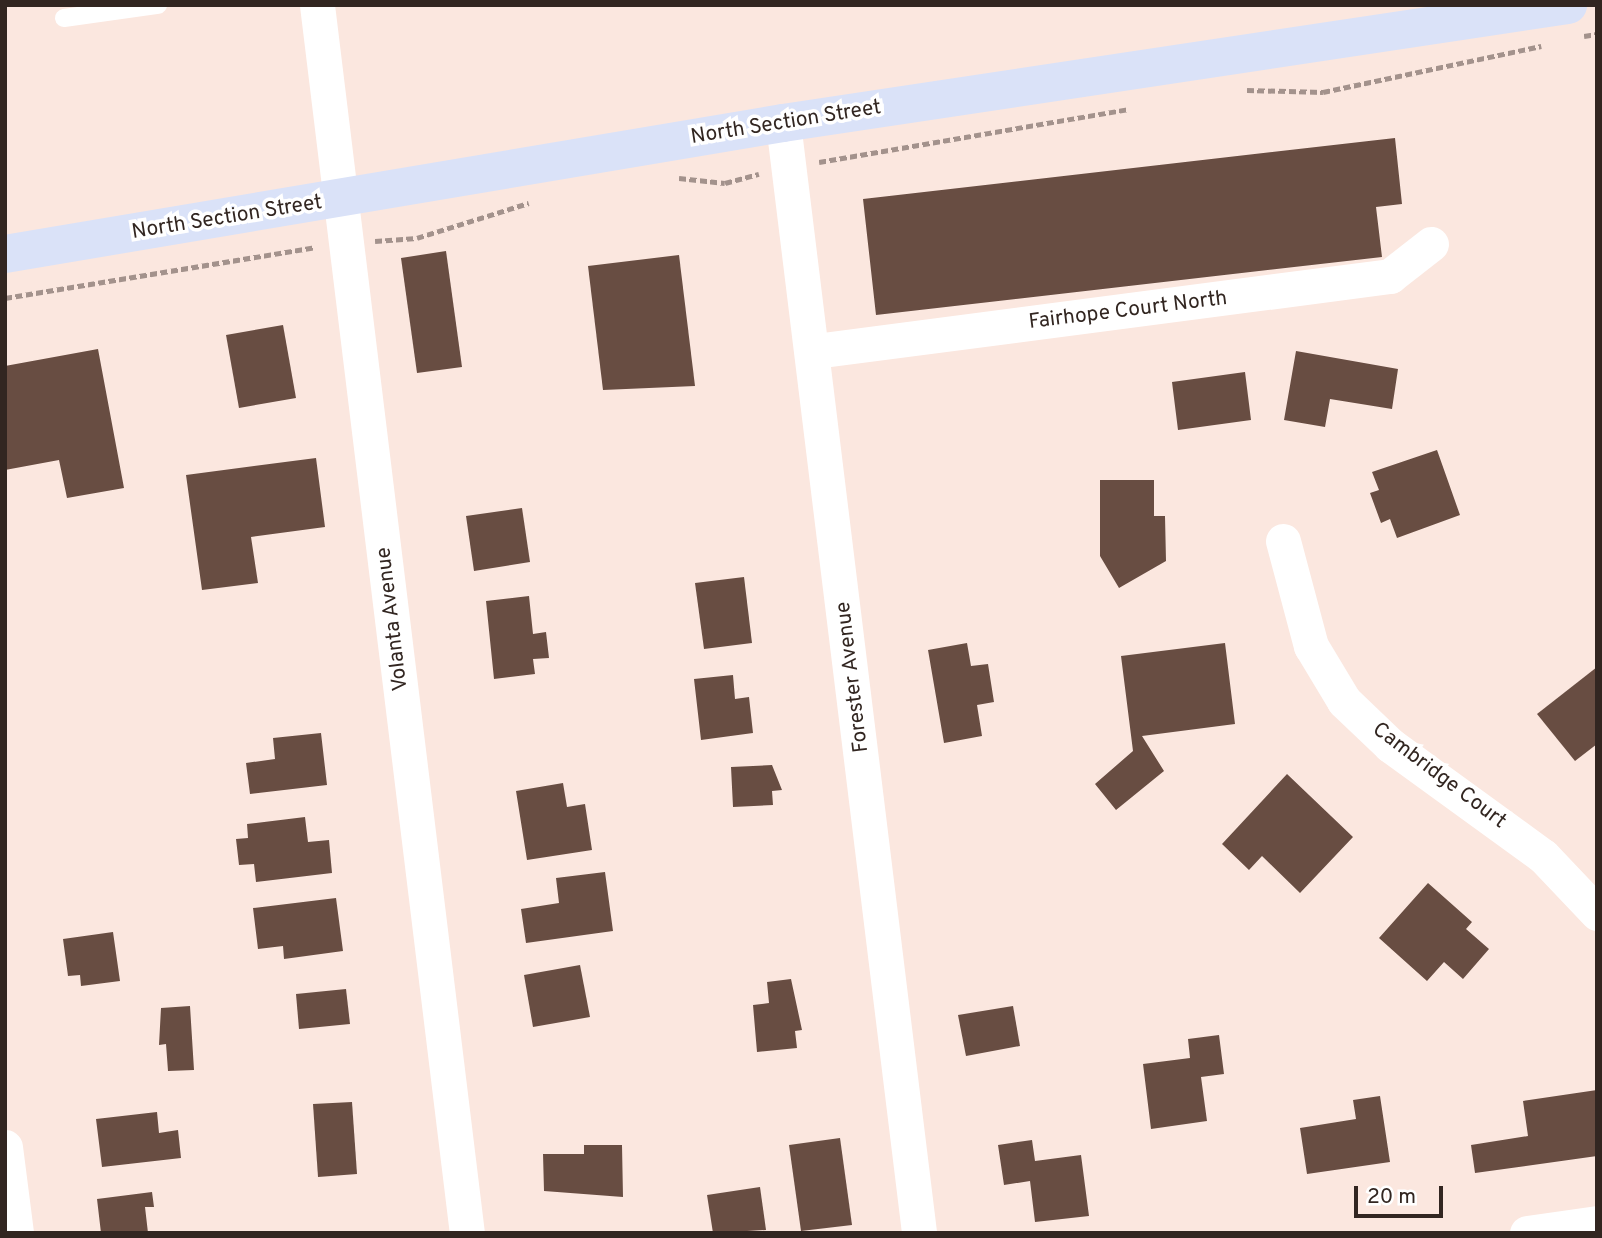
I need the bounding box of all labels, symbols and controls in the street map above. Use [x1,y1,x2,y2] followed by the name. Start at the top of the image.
[689,95,883,151] street label: North Section Street
[130,190,324,246] street label: North Section Street
[1027,286,1229,336] street label: Fairhope Court North
[372,545,414,693] street label: Volanta Avenue
[831,600,875,754] street label: Forester Avenue
[1367,717,1511,835] street label: Cambridge Court
[1357,1172,1446,1216] scale bar
[1367,1184,1416,1211] text: 20 m

